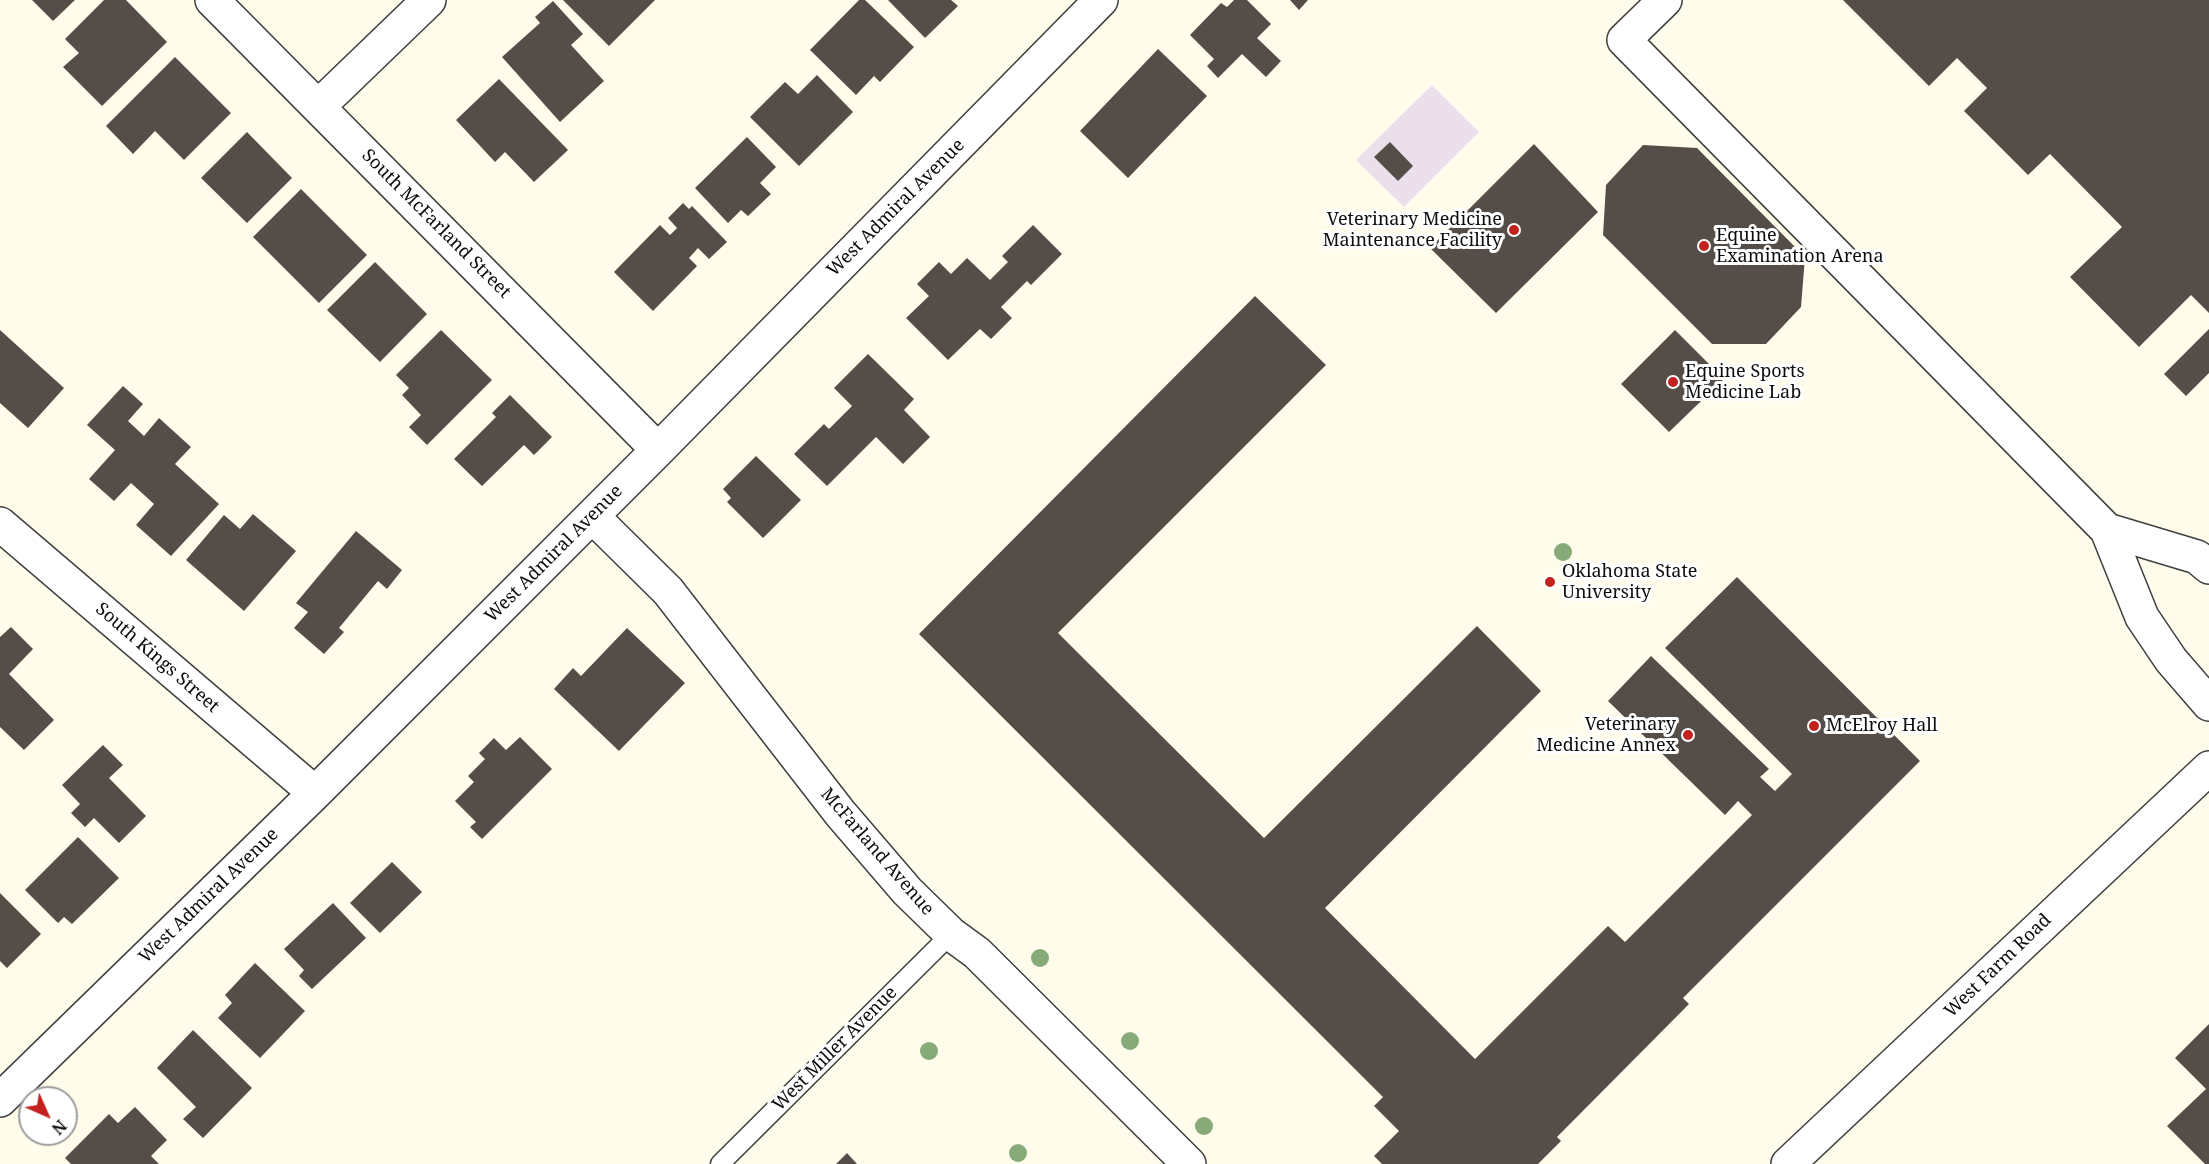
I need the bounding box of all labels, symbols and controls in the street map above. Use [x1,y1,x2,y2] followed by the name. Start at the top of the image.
[823,135,969,281] street label: West Admiral Avenue
[357,145,515,303] street label: South McFarland Street
[1323,209,1502,252] place label: Veterinary Medicine Maintenance Facility
[1507,223,1521,237] marker: Veterinary Medicine Maintenance Facility
[1716,225,1884,268] place label: Equine Examination Arena
[1697,239,1711,253] marker: Equine Examination Arena
[1685,361,1805,404] place label: Equine Sports Medicine Lab
[1666,375,1680,389] marker: Equine Sports Medicine Lab
[481,481,627,627] street label: West Admiral Avenue
[1562,561,1697,604] place label: Oklahoma State University
[1543,575,1557,589] marker: Oklahoma State University
[91,598,223,718] street label: South Kings Street
[1536,714,1676,756] place label: Veterinary Medicine Annex
[1826,715,1937,737] place label: McElroy Hall
[1807,719,1821,733] marker: McElroy Hall
[1681,728,1695,742] marker: Veterinary Medicine Annex
[816,784,938,920] street label: McFarland Avenue
[135,824,283,968] street label: West Admiral Avenue
[1940,910,2056,1022] street label: West Farm Road
[768,982,902,1116] street label: West Miller Avenue
[18,1086,78,1146] north arrow
[47,1115,72,1140] text: N

